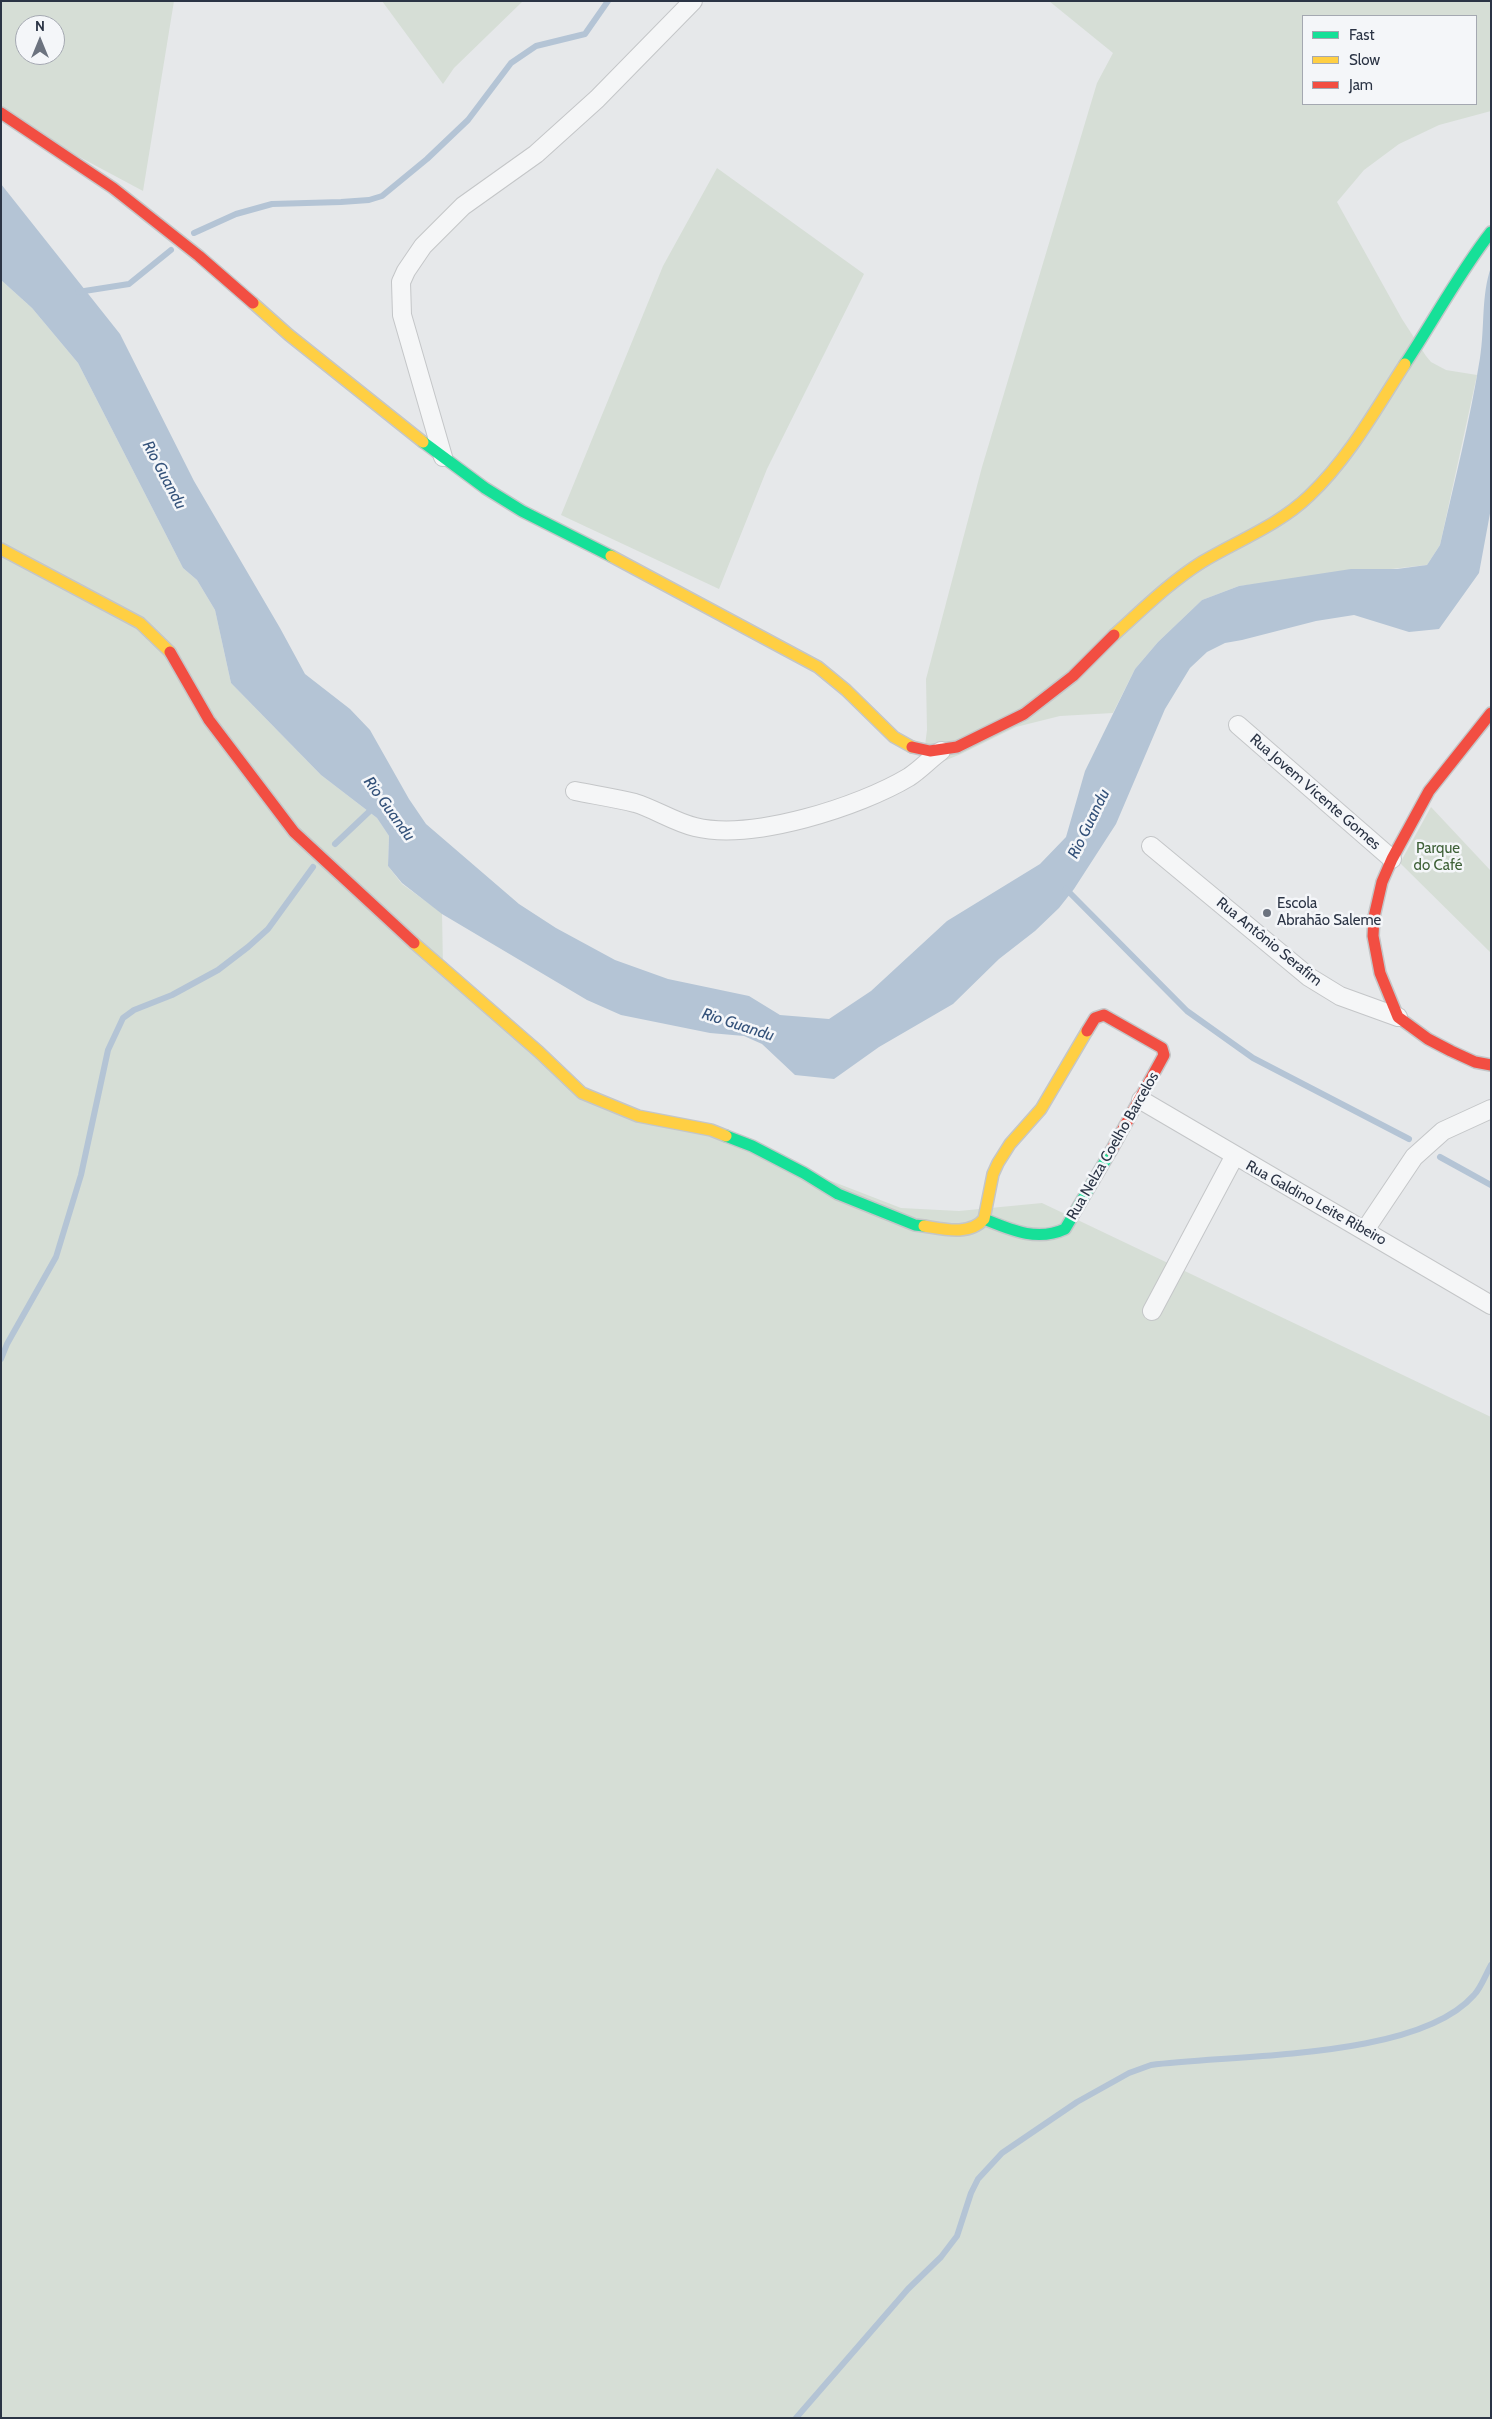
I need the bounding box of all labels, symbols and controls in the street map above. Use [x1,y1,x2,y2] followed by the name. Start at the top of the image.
[15,15,65,65] north arrow
[1302,15,1477,105] legend
[35,17,45,35] text: N
[1349,26,1374,44] text: Fast
[1349,51,1380,69] text: Slow
[1349,76,1373,94] text: Jam
[138,438,190,512] water label: Rio Guandu
[1246,730,1384,854] street label: Rua Jovem Vicente Gomes
[359,773,419,845] water label: Rio Guandu
[1064,786,1114,862] water label: Rio Guandu
[1414,840,1462,875] park label: Parque do Café
[1213,894,1325,990] street label: Rua Antônio Serafim
[1277,895,1381,930] place label: Escola Abrahão Saleme
[1261,907,1273,919] marker: Escola Abrahão Saleme
[700,1004,776,1046] water label: Rio Guandu
[1063,1069,1163,1223] street label: Rua Nelza Coelho Barcelos
[1243,1157,1389,1249] street label: Rua Galdino Leite Ribeiro

